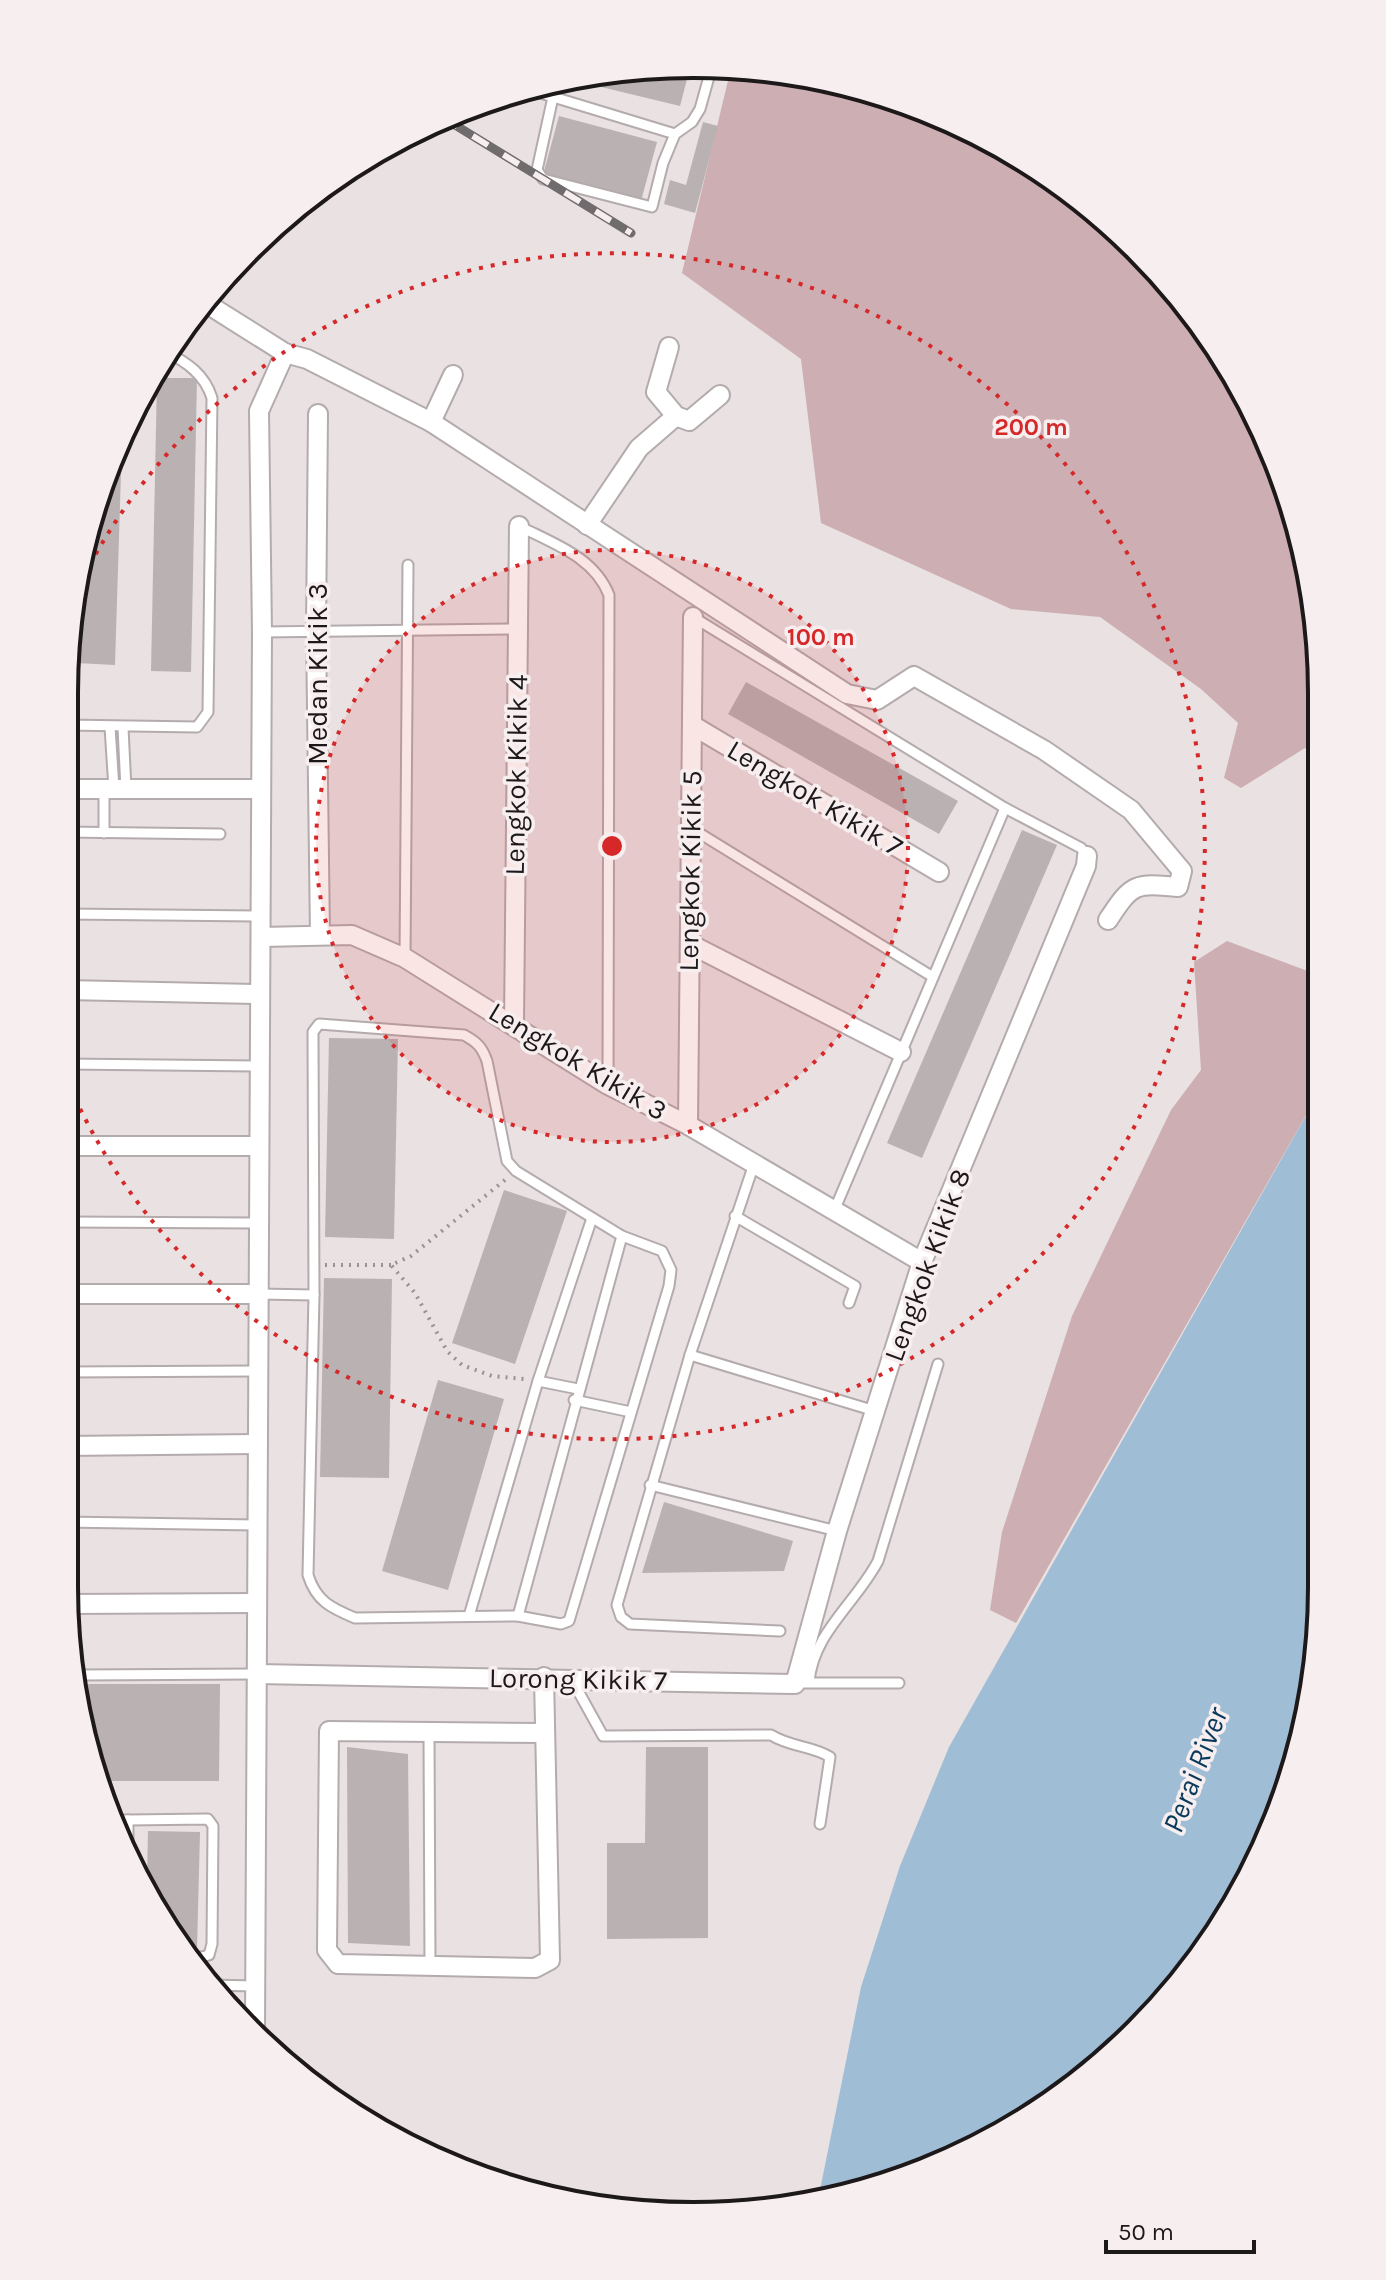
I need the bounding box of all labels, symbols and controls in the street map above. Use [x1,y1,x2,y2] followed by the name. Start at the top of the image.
[994,413,1068,441] text: 200 m
[301,583,334,765] street label: Medan Kikik 3
[787,623,855,651] text: 100 m
[498,674,534,876] street label: Lengkok Kikik 4
[721,733,909,863] street label: Lengkok Kikik 7
[672,770,708,972] street label: Lengkok Kikik 5
[598,832,626,860] centre of rings
[483,995,673,1127] street label: Lengkok Kikik 3
[877,1164,977,1366] street label: Lengkok Kikik 8
[489,1661,667,1697] street label: Lorong Kikik 7
[1155,1701,1236,1838] water label: Perai River
[1106,2204,1254,2254] scale bar
[1118,2218,1174,2246] text: 50 m

